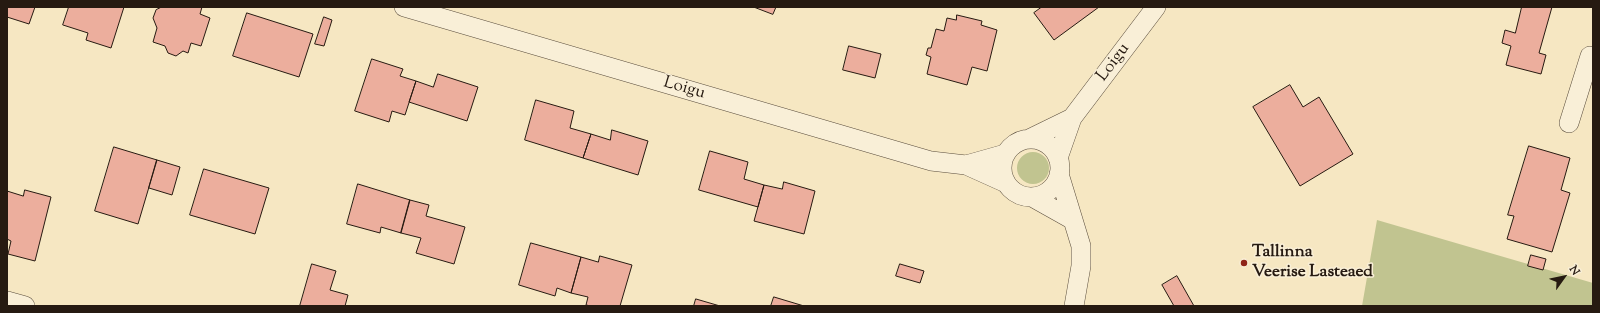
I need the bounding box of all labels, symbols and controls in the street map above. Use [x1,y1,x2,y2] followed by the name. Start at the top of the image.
[1093,40,1135,86] street label: Loigu
[661,73,707,105] street label: Loigu
[1252,243,1373,283] place label: Tallinna Veerise Lasteaed
[1544,257,1584,297] north arrow
[1239,258,1249,268] marker: Tallinna Veerise Lasteaed
[1565,262,1583,279] text: N

